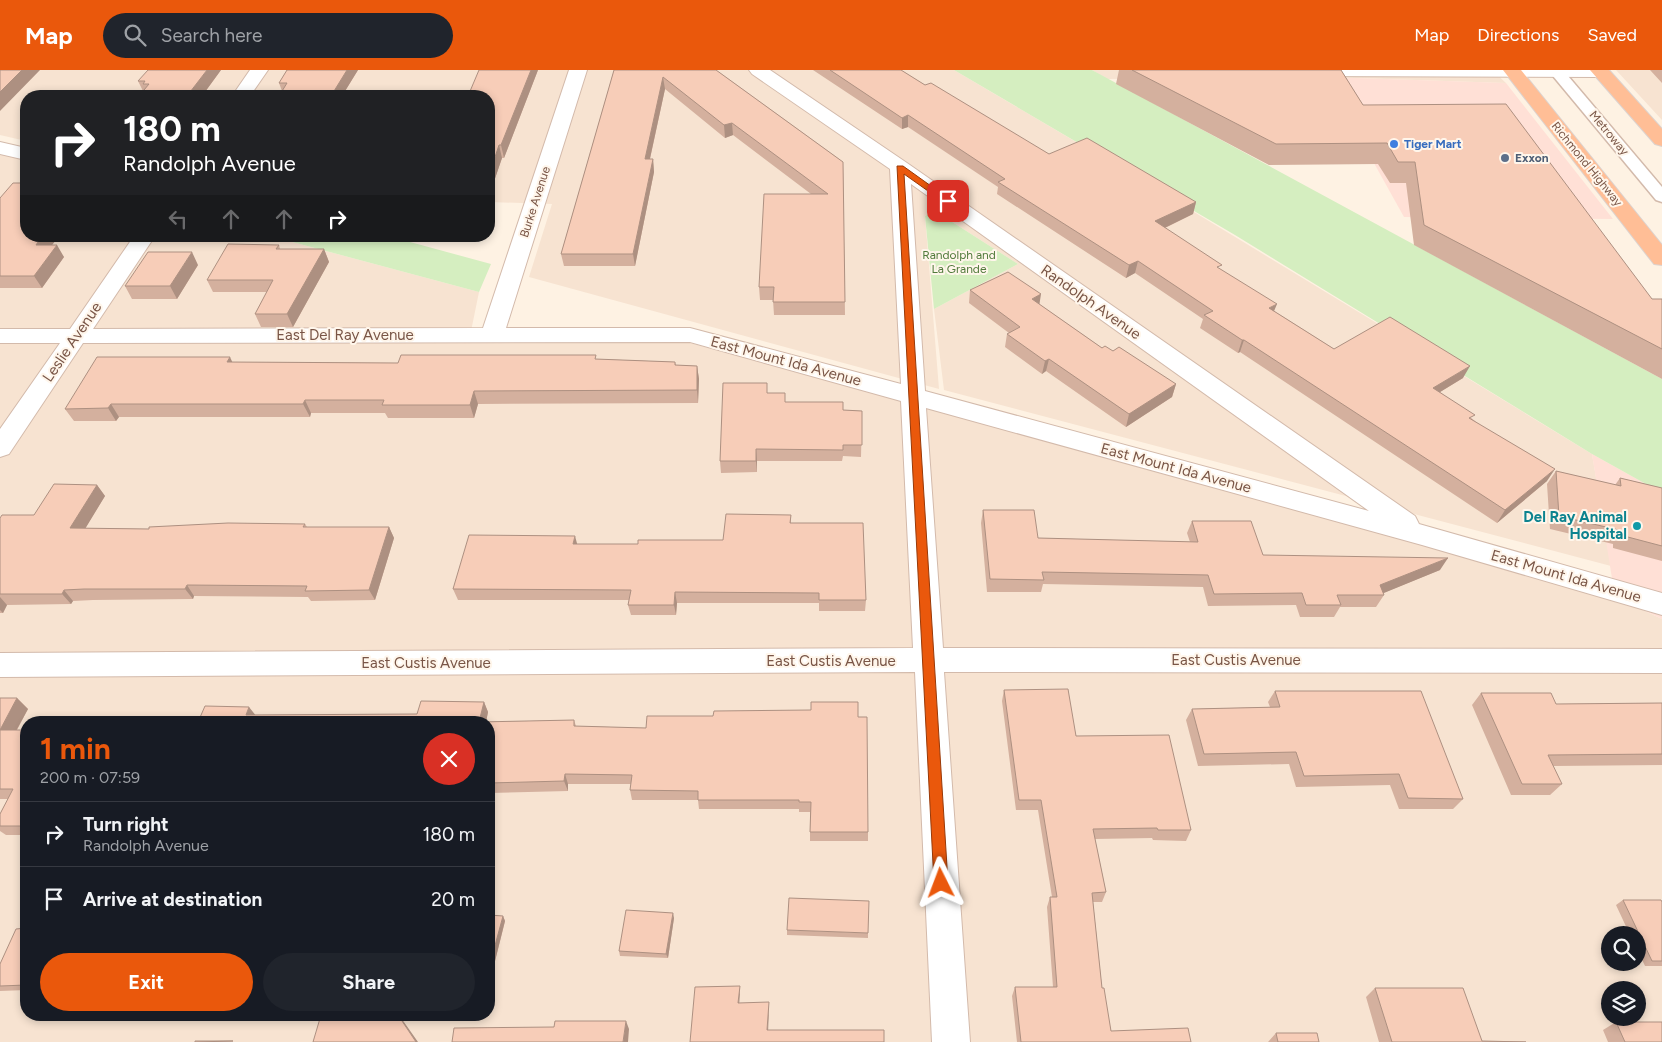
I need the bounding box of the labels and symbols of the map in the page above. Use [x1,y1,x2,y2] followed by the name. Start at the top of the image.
[1586,108,1632,159] street label: Metroway
[1549,119,1626,210] street label: Richmond Highway
[1404,137,1462,151] place label: Tiger Mart
[1388,138,1400,150] marker: Tiger Mart
[1515,151,1549,165] place label: Exxon
[1499,152,1511,164] marker: Exxon
[517,164,553,239] street label: Burke Avenue
[927,180,969,222] pin
[922,248,996,276] park label: Randolph and La Grande
[1038,261,1144,343] street label: Randolph Avenue
[39,299,105,385] street label: Leslie Avenue
[276,326,414,344] street label: East Del Ray Avenue
[709,332,863,390] street label: East Mount Ida Avenue
[1099,439,1253,497] street label: East Mount Ida Avenue
[1523,508,1627,543] place label: Del Ray Animal Hospital
[1631,520,1643,532] marker: Del Ray Animal Hospital
[1489,546,1643,606] street label: East Mount Ida Avenue
[1171,651,1301,669] street label: East Custis Avenue
[766,652,896,670] street label: East Custis Avenue
[361,654,491,672] street label: East Custis Avenue
[914,856,966,908] position arrow

